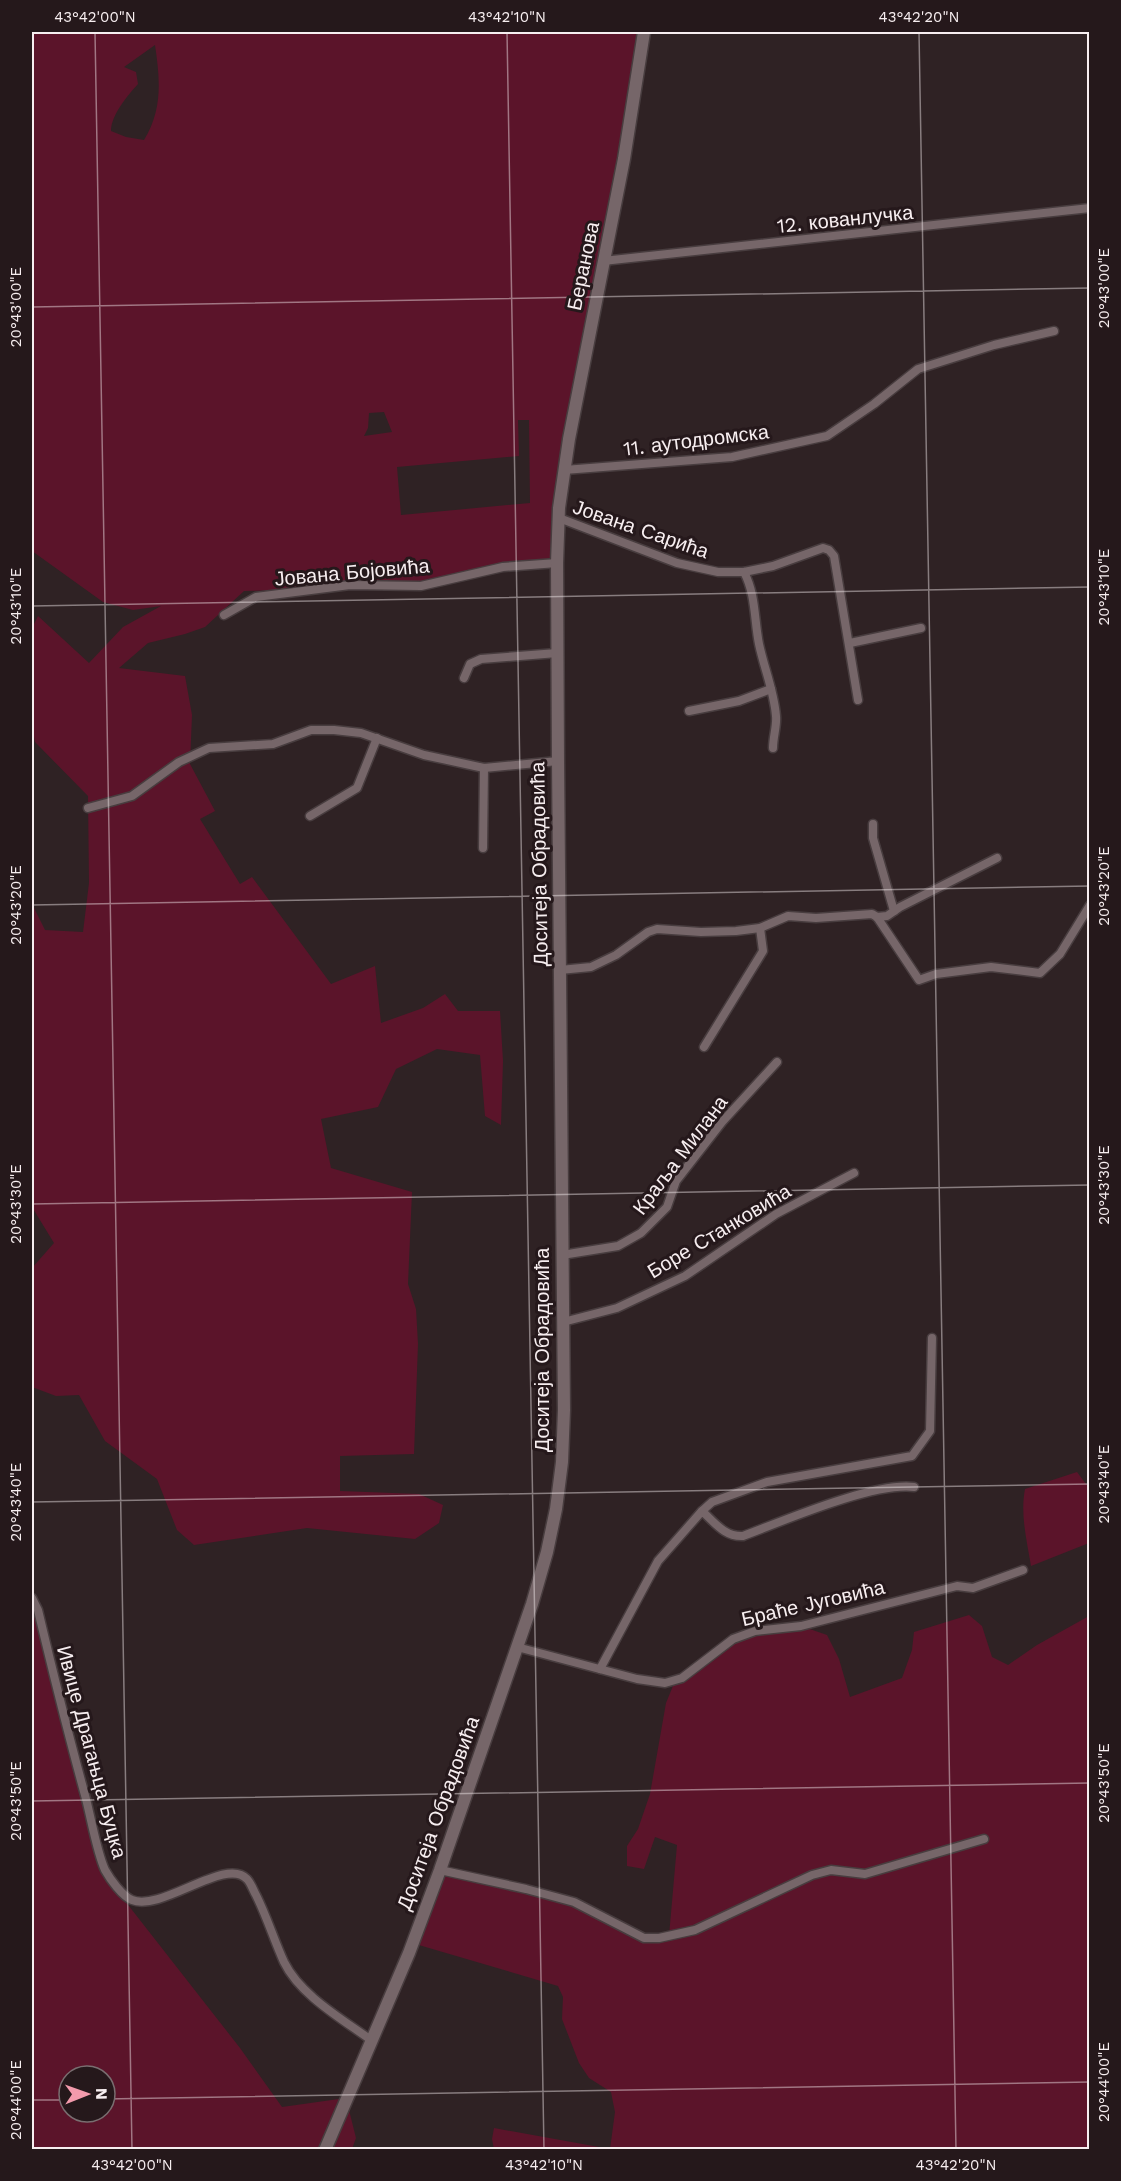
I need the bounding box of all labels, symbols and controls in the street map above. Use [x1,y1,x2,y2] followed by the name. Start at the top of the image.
[54,8,136,26] text: 43°42'00"N
[468,8,546,26] text: 43°42'10"N
[879,8,960,26] text: 43°42'20"N
[776,200,915,238] street label: 12. кованлучка
[562,219,604,313] street label: Беранова
[1095,248,1113,328] text: 20°43'00"E
[7,267,25,347] text: 20°43'00"E
[622,419,771,461] street label: 11. аутодромска
[570,495,713,564] street label: Јована Сарића
[1095,549,1113,625] text: 20°43'10"E
[273,553,431,591] street label: Јована Бојовића
[7,568,25,644] text: 20°43'10"E
[525,761,553,966] street label: Доситеја Обрадовића
[1095,846,1113,926] text: 20°43'20"E
[7,865,25,945] text: 20°43'20"E
[627,1090,733,1219] street label: Краља Милана
[1095,1145,1113,1225] text: 20°43'30"E
[7,1164,25,1244] text: 20°43'30"E
[643,1178,796,1283] street label: Боре Станковића
[530,1247,554,1452] street label: Доситеја Обрадовића
[1095,1445,1113,1523] text: 20°43'40"E
[7,1463,25,1541] text: 20°43'40"E
[739,1575,888,1631] street label: Браће Југовића
[52,1643,132,1862] street label: Ивице Драгањца Буцка
[392,1712,485,1913] street label: Доситеја Обрадовића
[1095,1743,1113,1823] text: 20°43'50"E
[7,1761,25,1841] text: 20°43'50"E
[1095,2042,1113,2122] text: 20°44'00"E
[7,2060,25,2140] text: 20°44'00"E
[57,2064,117,2124] north arrow
[92,2088,111,2100] text: N
[91,2156,173,2174] text: 43°42'00"N
[505,2156,583,2174] text: 43°42'10"N
[916,2156,997,2174] text: 43°42'20"N

